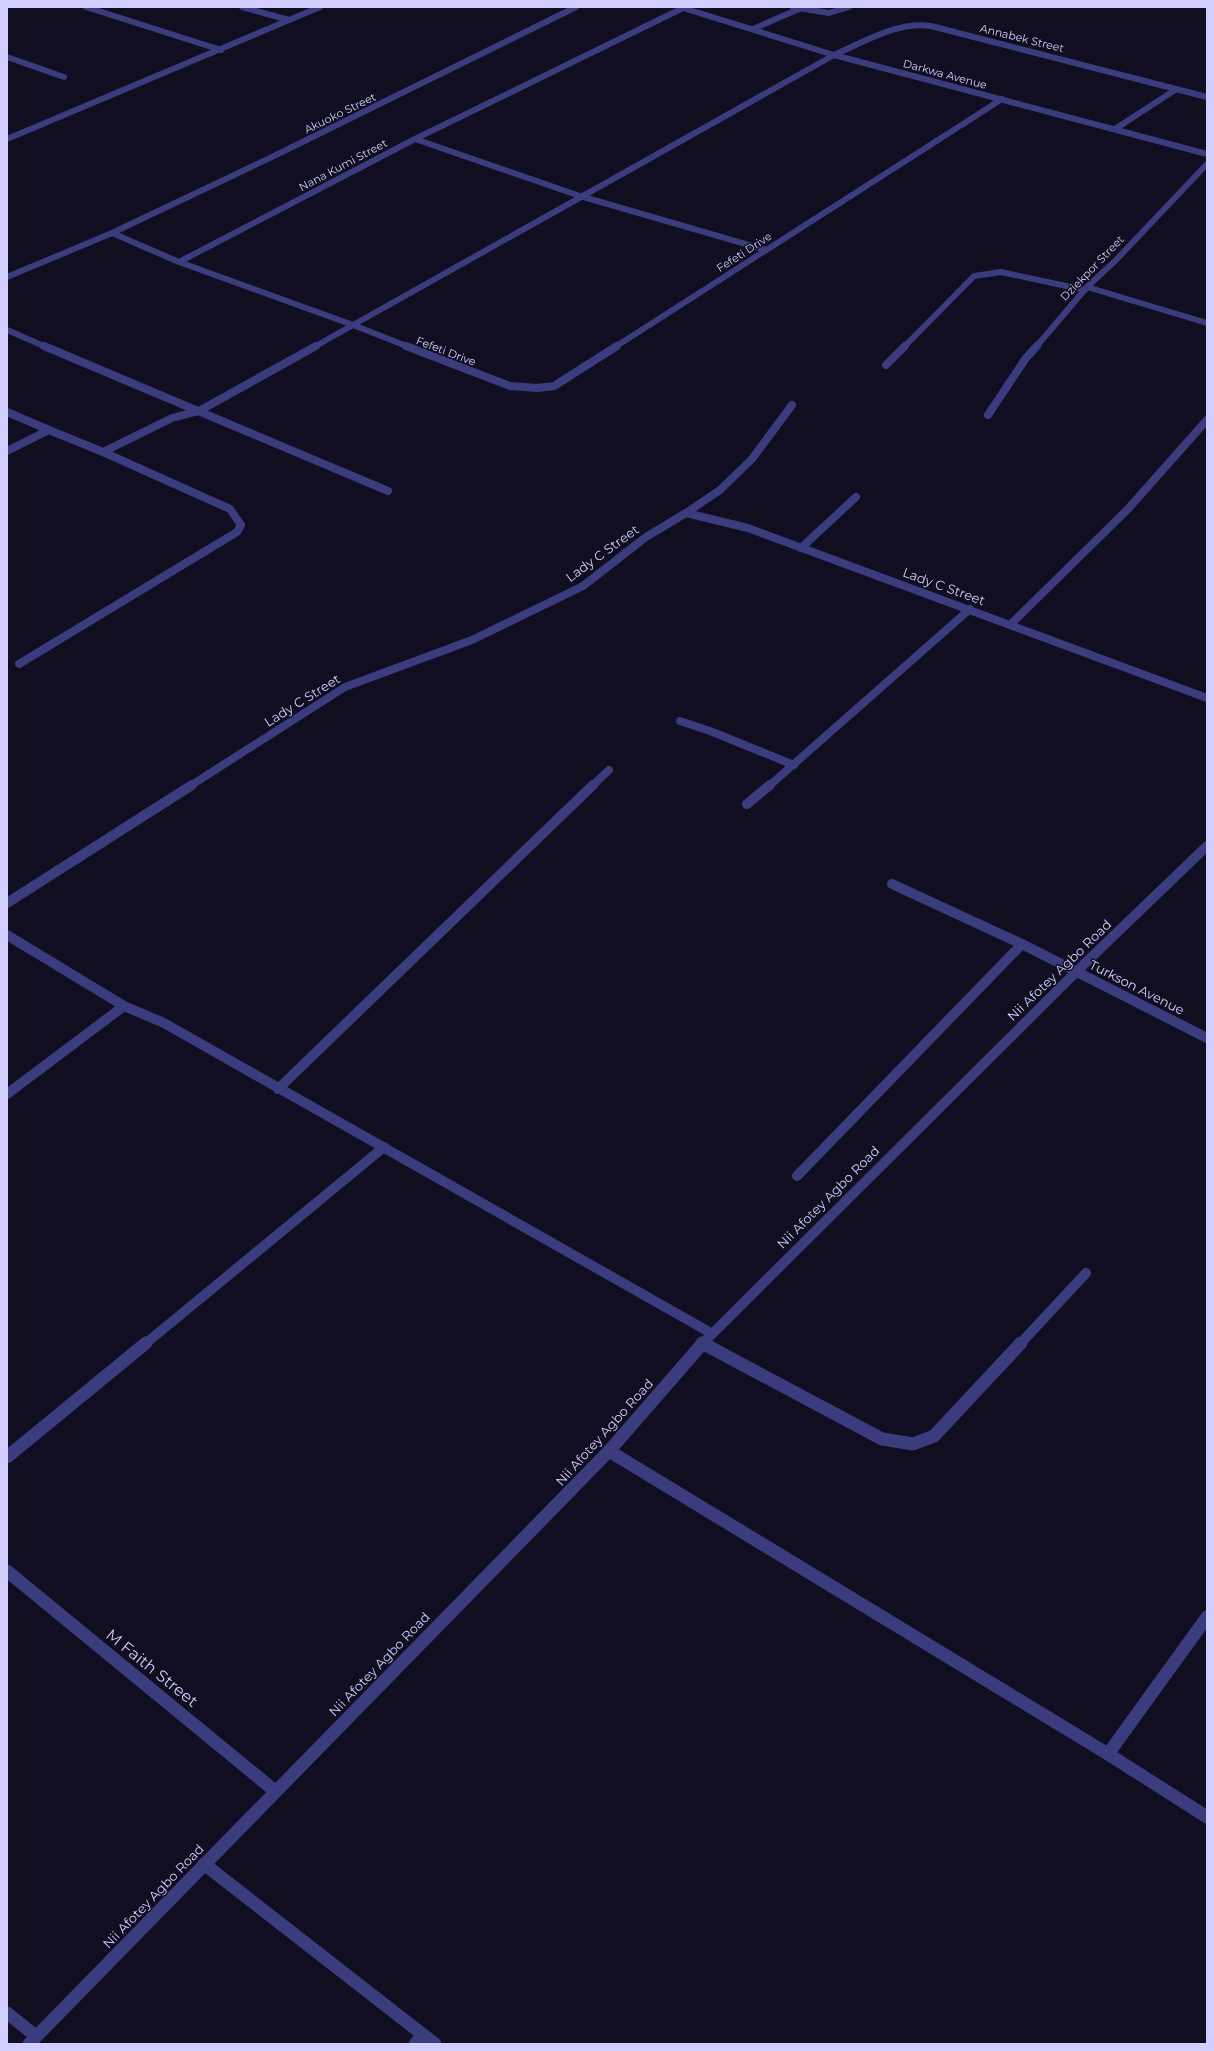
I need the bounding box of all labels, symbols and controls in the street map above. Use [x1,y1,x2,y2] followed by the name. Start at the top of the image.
[979,21,1066,55] street label: Annabek Street
[901,56,989,92] street label: Darkwa Avenue
[302,89,379,136] street label: Akuoko Street
[296,136,390,194] street label: Nana Kumi Street
[714,229,774,275] street label: Fefeti Drive
[1057,232,1127,304] street label: Dziekpor Street
[414,333,478,369] street label: Fefeti Drive
[562,521,642,585] street label: Lady C Street
[901,564,987,608] street label: Lady C Street
[261,670,343,730] street label: Lady C Street
[1004,916,1114,1024] street label: Nii Afotey Agbo Road
[1087,956,1187,1018] street label: Turkson Avenue
[773,1142,883,1252] street label: Nii Afotey Agbo Road
[552,1375,656,1489] street label: Nii Afotey Agbo Road
[325,1609,433,1719] street label: Nii Afotey Agbo Road
[102,1625,202,1711] street label: M Faith Street
[99,1841,207,1951] street label: Nii Afotey Agbo Road

